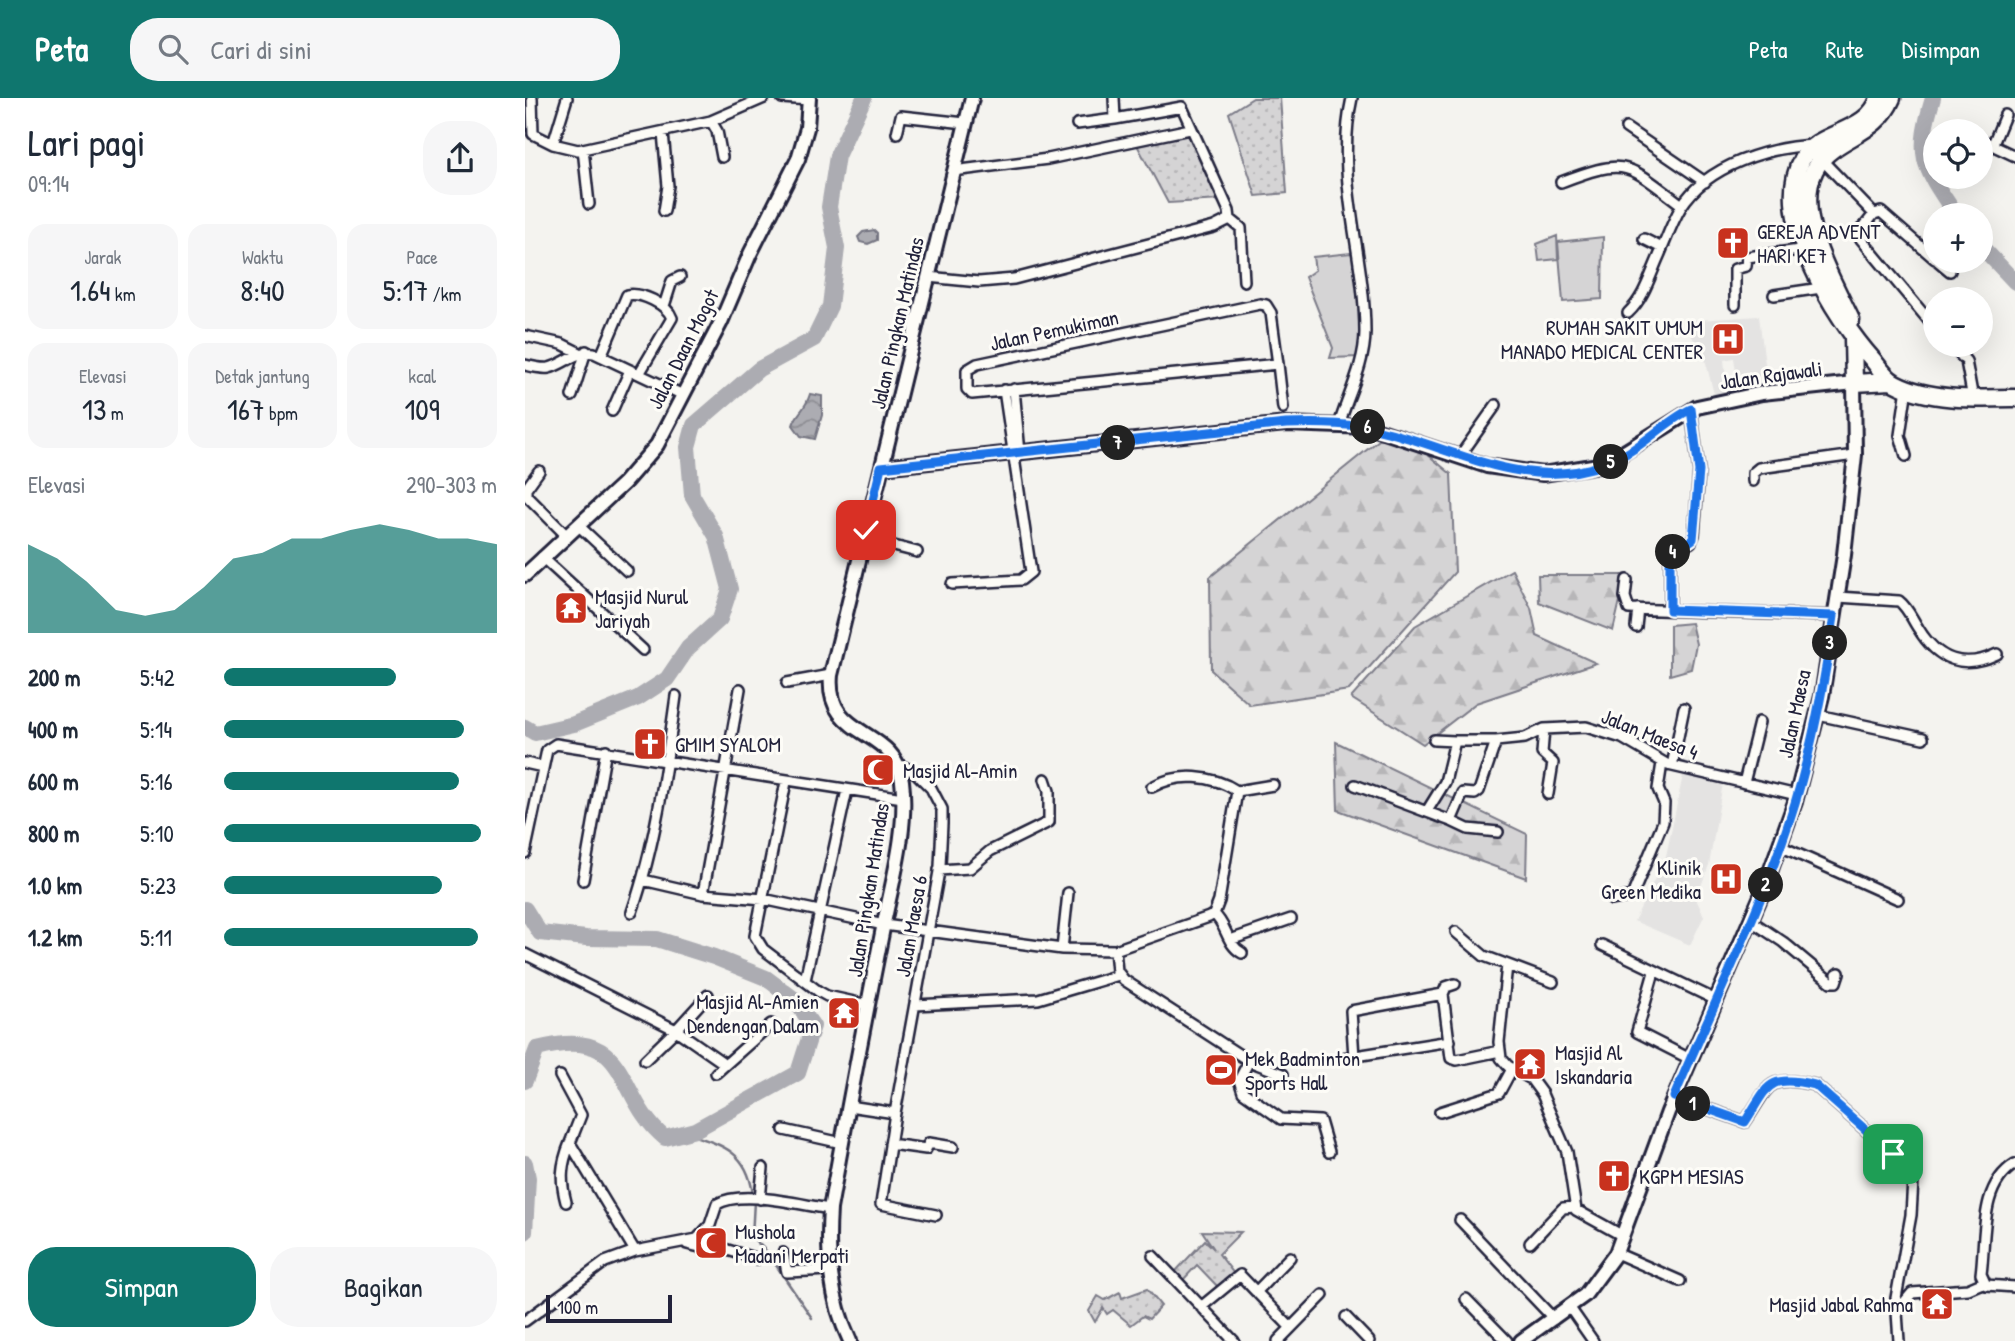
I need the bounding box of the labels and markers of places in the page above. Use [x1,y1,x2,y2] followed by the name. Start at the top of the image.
[1757,217,1882,270] place label: GEREJA ADVENT HARI KE7
[1714,224,1752,262] church icon: GEREJA ADVENT HARI KE7
[1501,313,1703,366] place label: RUMAH SAKIT UMUM MANADO MEDICAL CENTER
[1709,320,1747,358] hospital icon: RUMAH SAKIT UMUM MANADO MEDICAL CENTER
[1351,410,1385,444] pin: 6
[1101,426,1135,460] pin: 7
[1593,444,1629,480] pin: 5
[836,500,896,560] pin
[1655,534,1691,570] pin: 4
[595,582,689,635] place label: Masjid Nurul Jariyah
[552,589,590,627] temple icon: Masjid Nurul Jariyah
[1813,626,1847,660] pin: 3
[631,725,669,763] church icon: GMIM SYALOM
[675,730,781,759] place label: GMIM SYALOM
[859,751,897,789] mosque icon: Masjid Al-Amin
[903,756,1018,785] place label: Masjid Al-Amin
[1601,853,1701,906] place label: Klinik Green Medika
[1707,860,1745,898] hospital icon: Klinik Green Medika
[1749,868,1783,902] pin: 2
[687,987,819,1040] place label: Masjid Al-Amien Dendengan Dalam
[825,994,863,1032] temple icon: Masjid Al-Amien Dendengan Dalam
[1555,1038,1632,1091] place label: Masjid Al Iskandaria
[1245,1044,1360,1097] place label: Mek Badminton Sports Hall
[1511,1045,1549,1083] temple icon: Masjid Al Iskandaria
[1202,1051,1240,1089] sports icon: Mek Badminton Sports Hall
[1675,1086,1711,1122] pin: 1
[1863,1124,1923,1184] pin
[1595,1157,1633,1195] church icon: KGPM MESIAS
[1639,1162,1744,1191] place label: KGPM MESIAS
[735,1217,849,1270] place label: Mushola Madani Merpati
[692,1224,730,1262] mosque icon: Mushola Madani Merpati
[1918,1285,1956,1323] temple icon: Masjid Jabal Rahma
[1769,1290,1913,1319] place label: Masjid Jabal Rahma

